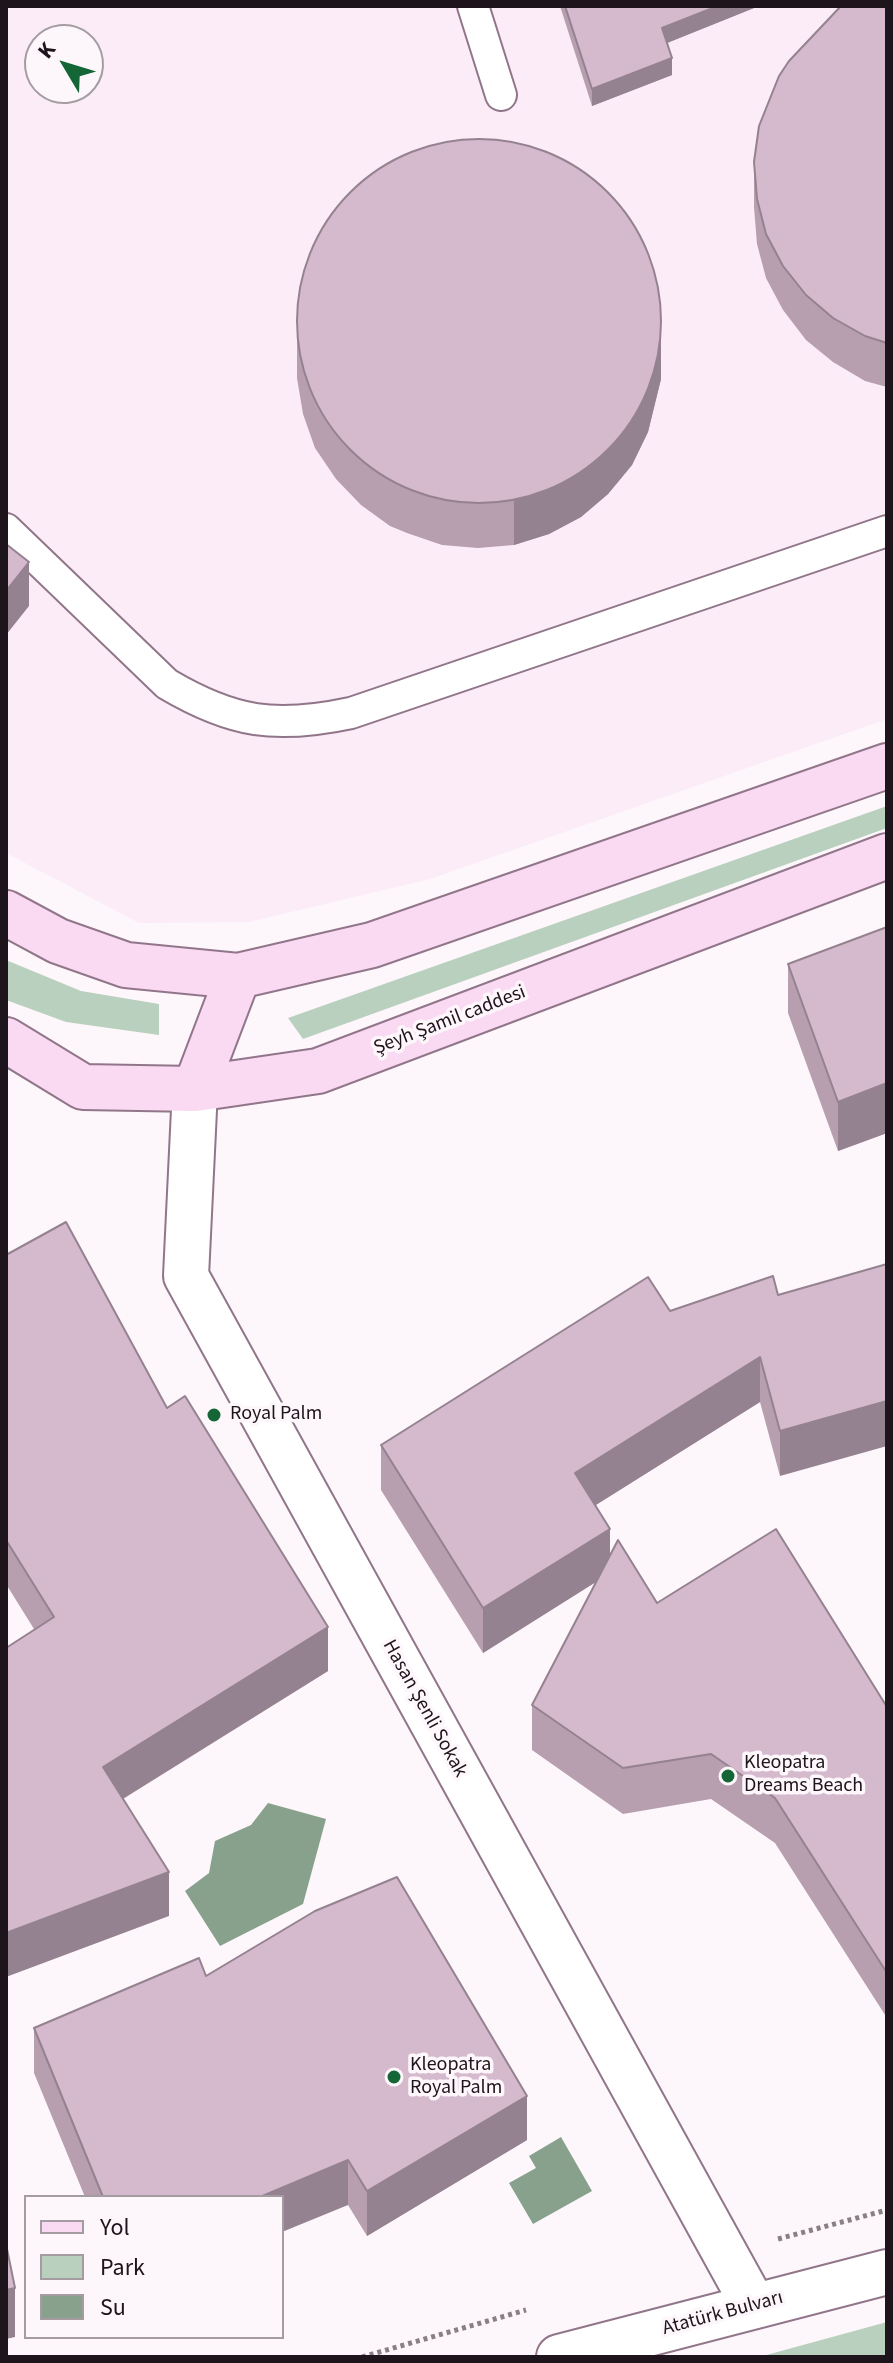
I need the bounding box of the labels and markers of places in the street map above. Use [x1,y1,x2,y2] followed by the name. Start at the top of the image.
[230,1403,322,1427] place label: Royal Palm
[205,1406,223,1424] marker: Royal Palm
[744,1752,863,1799] place label: Kleopatra Dreams Beach
[719,1767,737,1785] marker: Kleopatra Dreams Beach
[410,2054,502,2101] place label: Kleopatra Royal Palm
[385,2068,403,2086] marker: Kleopatra Royal Palm

